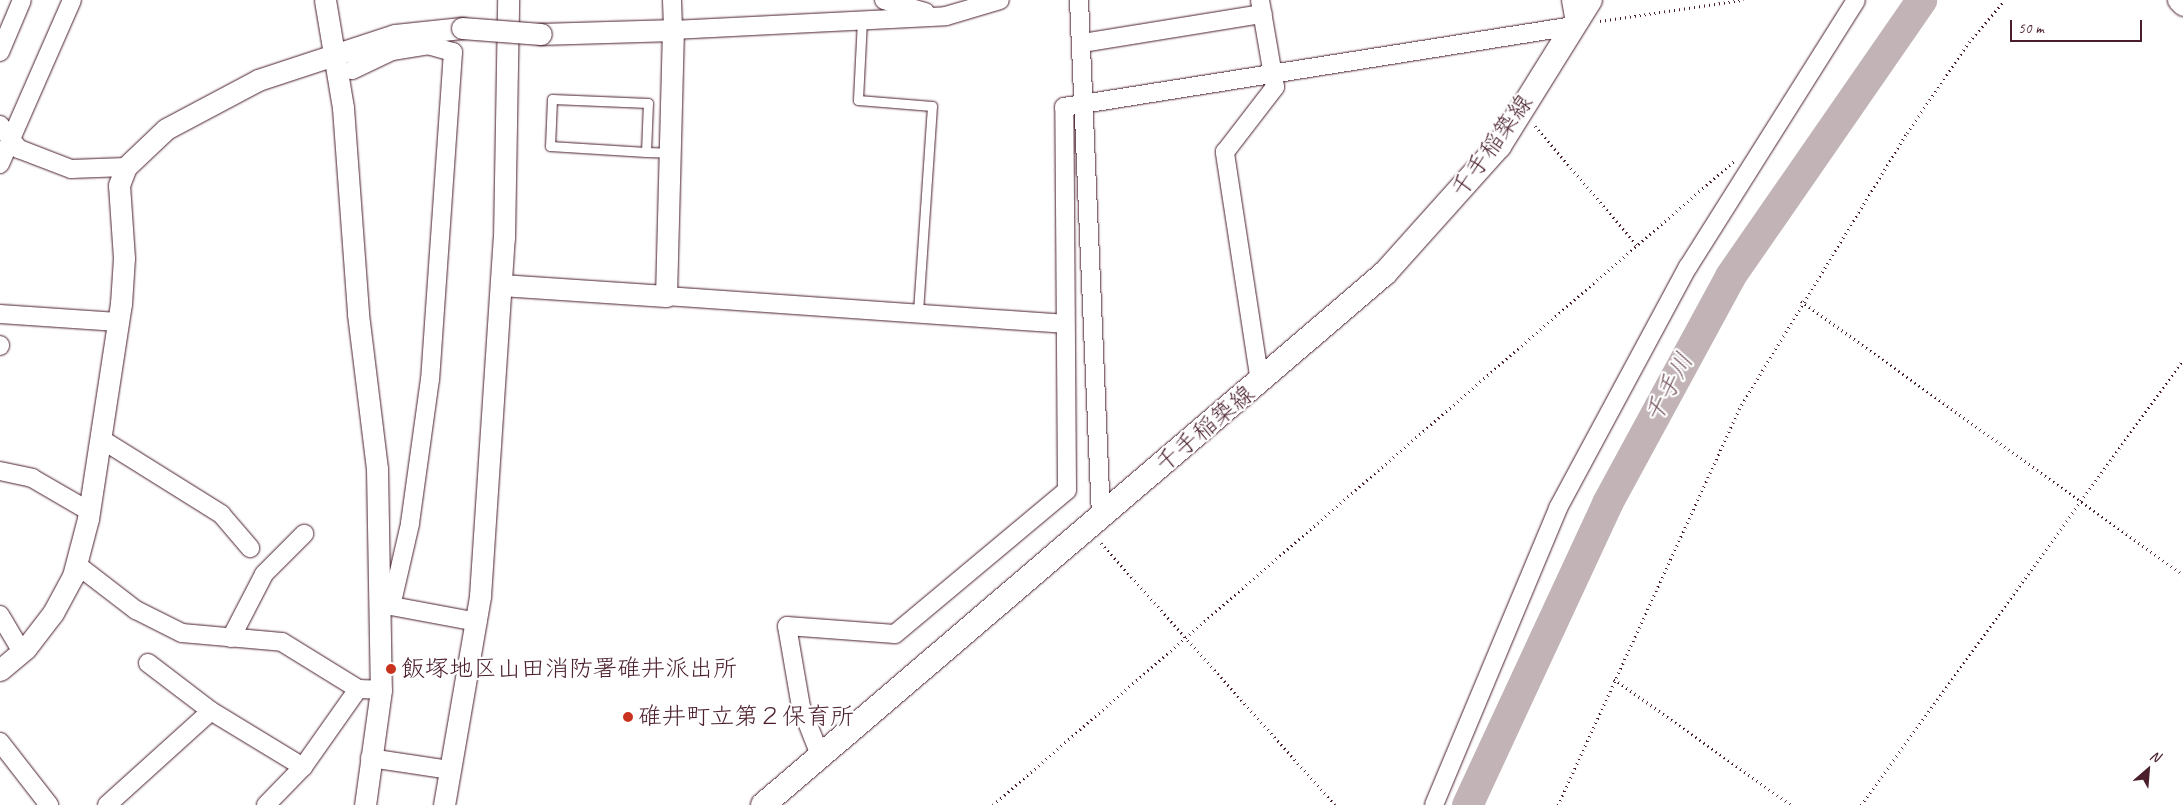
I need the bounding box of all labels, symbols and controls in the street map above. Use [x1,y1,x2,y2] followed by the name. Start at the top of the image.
[2013,10,2146,42] scale bar
[2018,19,2044,38] text: 50 m
[1445,89,1539,203] street label: 千手稲築線
[1638,348,1700,428] water label: 千手川
[1150,379,1260,479] street label: 千手稲築線
[401,655,737,683] place label: 飯塚地区山田消防署碓井派出所
[385,663,397,675] marker: 飯塚地区山田消防署碓井派出所
[638,703,854,731] place label: 碓井町立第２保育所
[622,711,634,723] marker: 碓井町立第２保育所
[2123,745,2173,795] north arrow
[2147,747,2163,766] text: N

